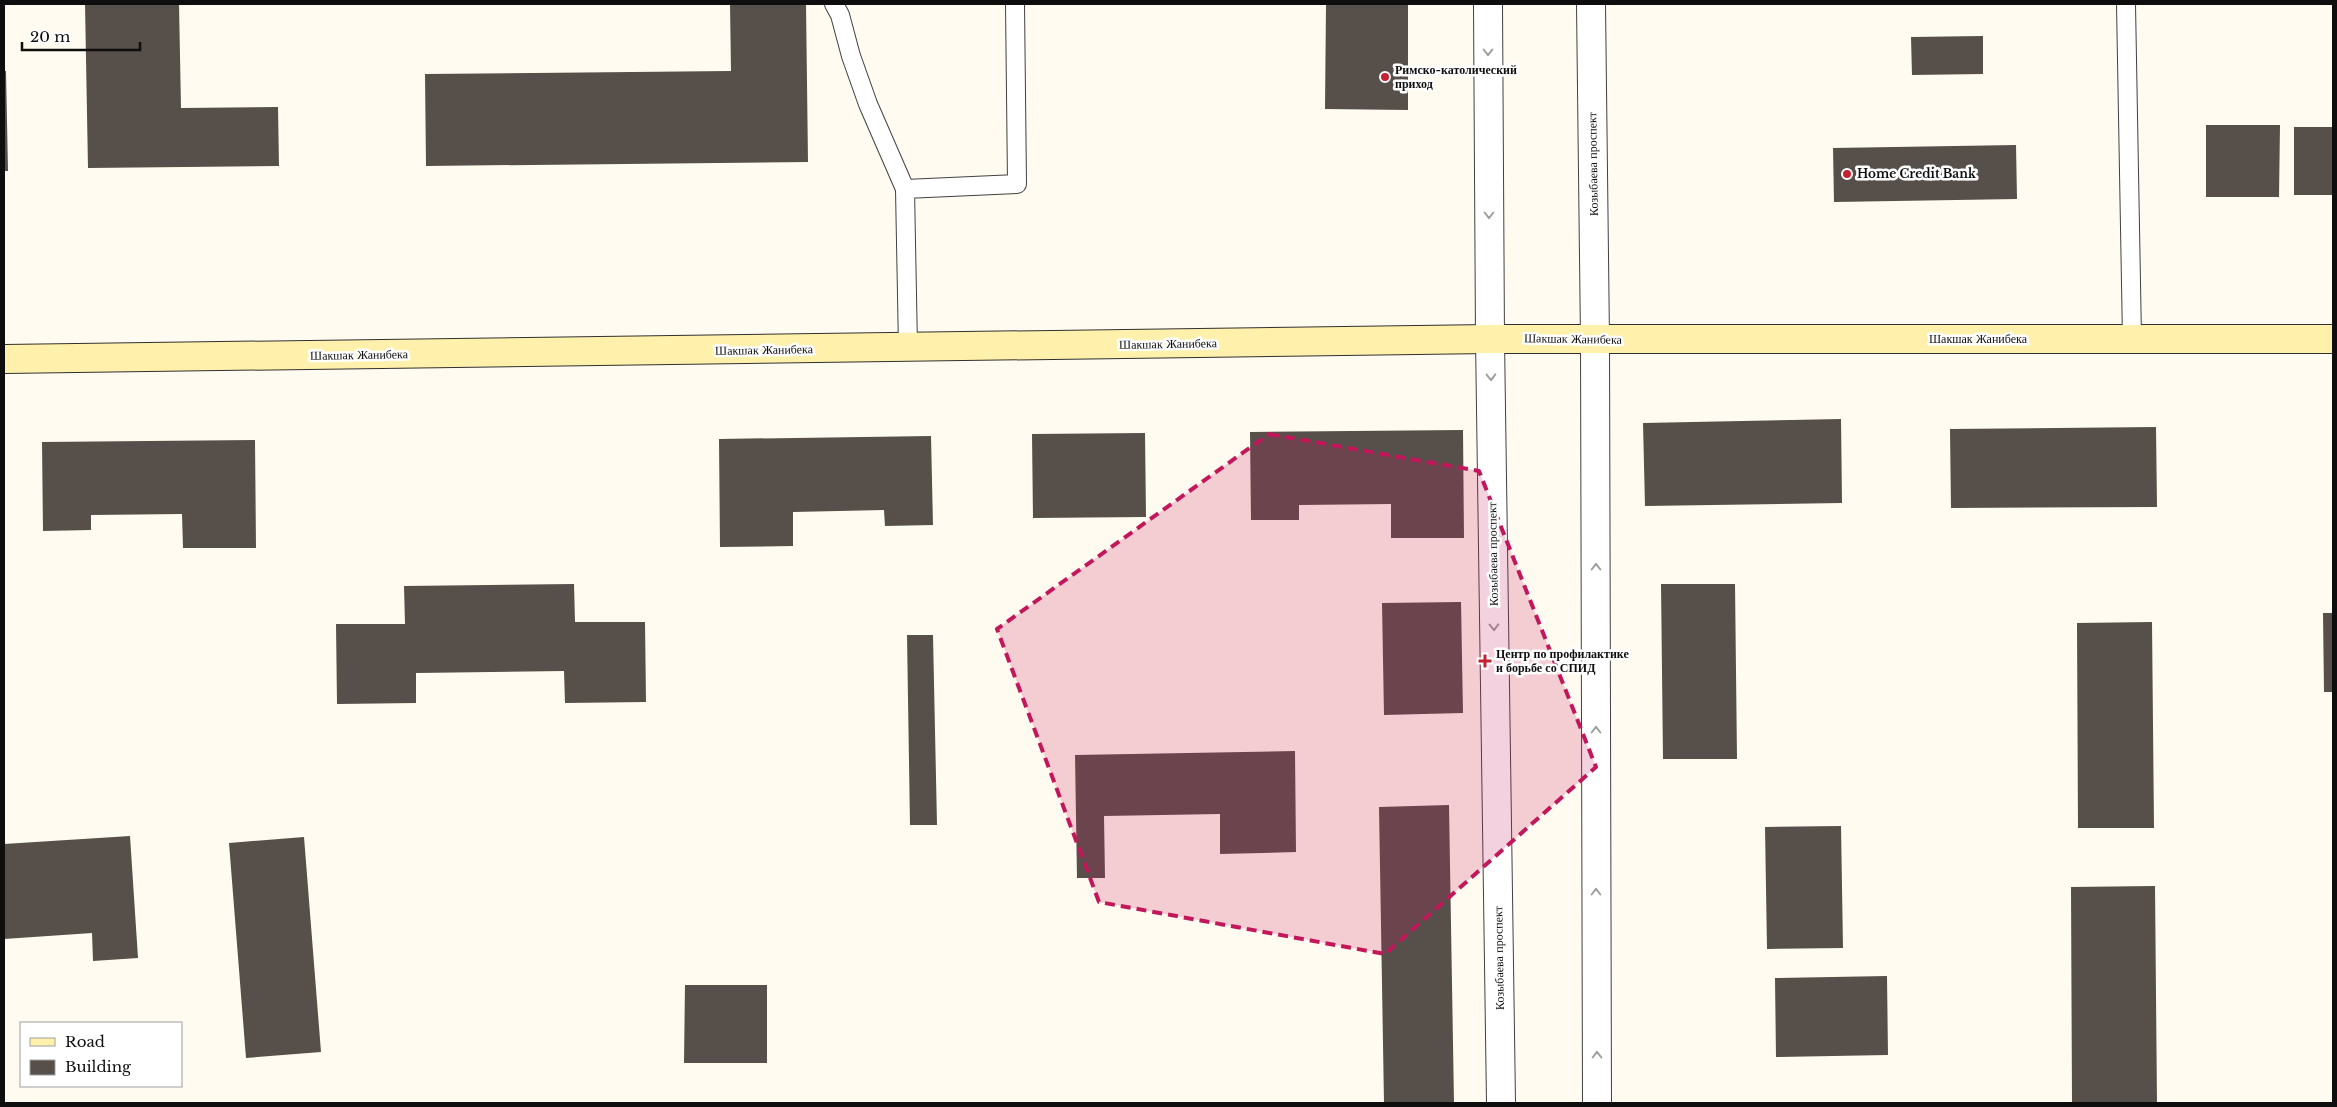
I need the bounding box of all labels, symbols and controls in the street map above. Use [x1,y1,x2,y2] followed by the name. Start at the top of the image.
[22,20,140,52] scale bar
[30,27,70,46] text: 20 m
[1483,49,1493,57] one-way arrow
[1395,62,1517,91] place label: Римско-католический приход
[1379,71,1391,83] marker: Римско-католический приход
[1584,111,1601,216] street label: Козыбаева проспект
[1857,166,1977,181] place label: Home Credit Bank
[1841,168,1853,180] marker: Home Credit Bank
[1484,212,1494,219] one-way arrow
[1524,330,1623,347] street label: Шакшак Жанибека
[1929,331,2028,346] street label: Шакшак Жанибека
[1119,335,1218,352] street label: Шакшак Жанибека
[715,341,814,358] street label: Шакшак Жанибека
[310,346,409,363] street label: Шакшак Жанибека
[1486,374,1496,382] one-way arrow
[1484,501,1501,606] street label: Козыбаева проспект
[1591,563,1601,570] one-way arrow
[1489,624,1500,632] one-way arrow
[1496,646,1629,675] place label: Центр по профилактике и борьбе со СПИД
[1478,654,1492,668] marker: Центр по профилактике и борьбе со СПИД
[1591,725,1601,733] one-way arrow
[1591,888,1601,896] one-way arrow
[1490,905,1507,1010] street label: Козыбаева проспект
[20,1022,182,1087] legend
[65,1032,105,1051] text: Road
[1592,1050,1602,1058] one-way arrow
[65,1057,132,1076] text: Building

